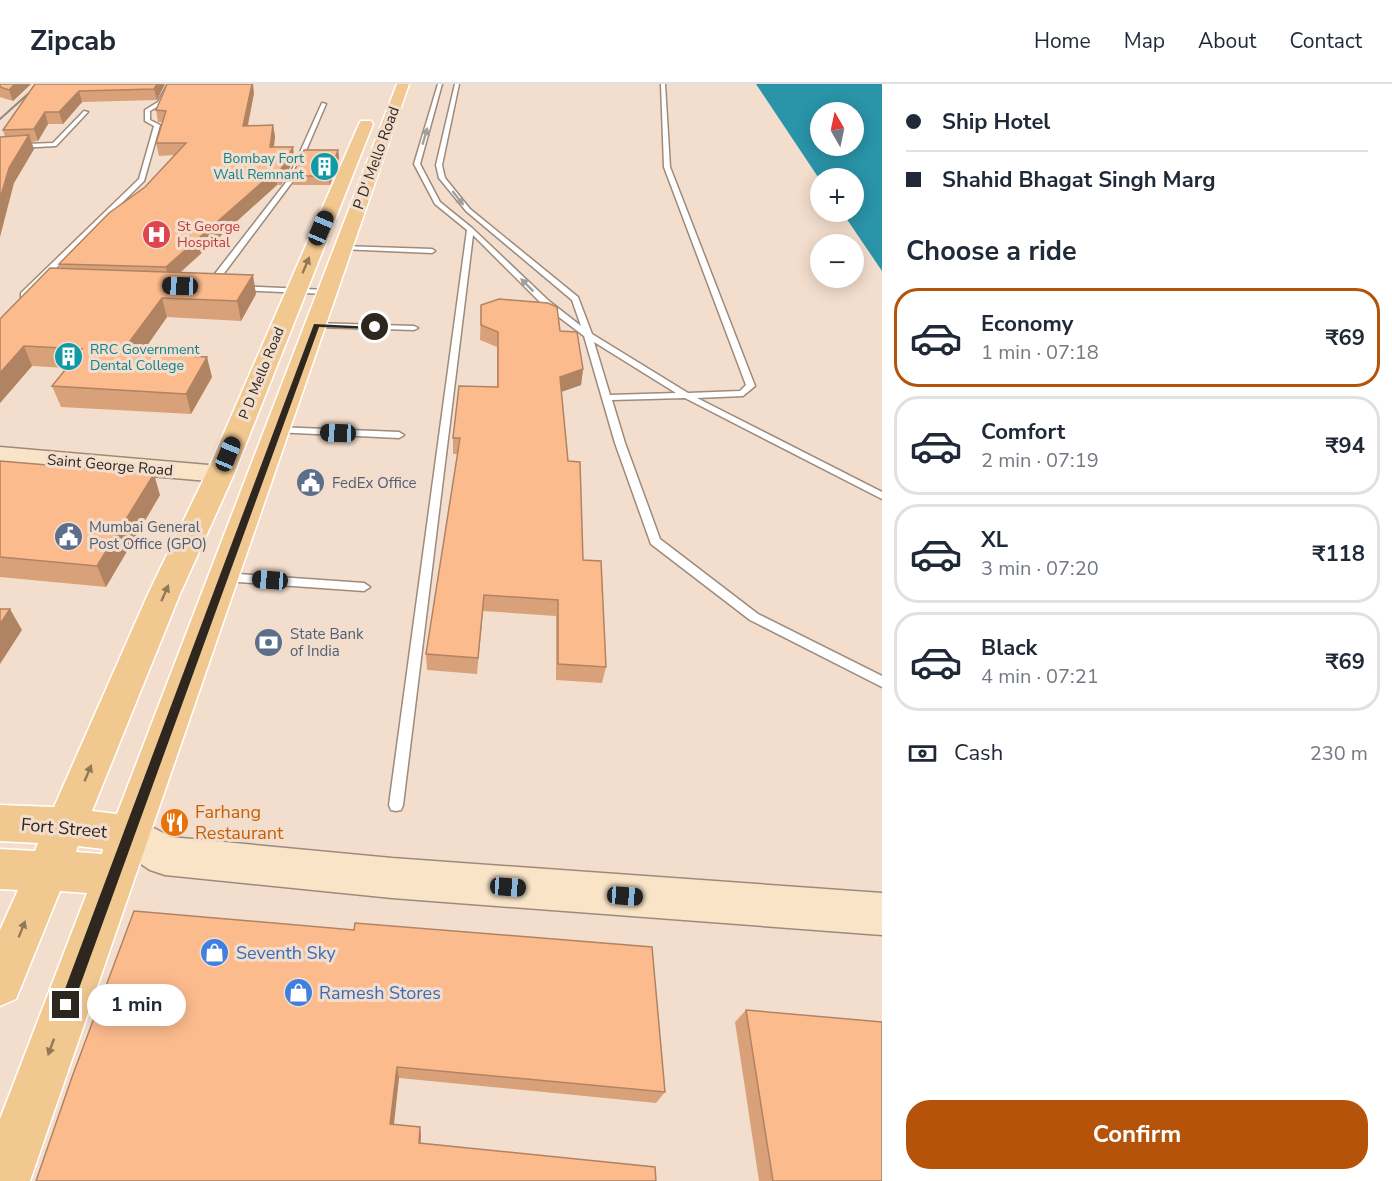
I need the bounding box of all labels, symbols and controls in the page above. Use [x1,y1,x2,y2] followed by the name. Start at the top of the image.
[30,22,116,60] text: Zipcab
[1034,27,1091,55] text: Home
[1124,27,1165,55] text: Map
[1198,27,1256,55] text: About
[1289,27,1362,55] text: Contact
[810,102,864,156] north arrow
[810,102,864,288] map controls
[348,104,404,212] street label: P D' Mello Road
[942,107,1050,137] text: Ship Hotel
[421,127,430,145] one-way arrow
[213,149,304,184] place label: Bombay Fort Wall Remnant
[309,150,341,182] building icon: Bombay Fort Wall Remnant
[942,165,1215,195] text: Shahid Bhagat Singh Marg
[810,168,864,222] button: +
[451,190,463,205] one-way arrow
[306,208,336,248] car
[177,217,240,252] place label: St George Hospital
[140,218,172,250] hospital icon: St George Hospital
[906,233,1077,270] text: Choose a ride
[810,234,864,288] button: −
[301,255,311,273] one-way arrow
[162,276,198,296] car
[520,279,534,293] one-way arrow
[981,309,1073,339] text: Economy
[909,311,963,365] icon: car
[361,313,388,340] route start
[1325,323,1365,353] text: ₹69
[234,324,289,422] street label: P D Mello Road
[981,339,1099,366] text: 1 min · 07:18
[90,340,199,375] place label: RRC Government Dental College
[53,341,85,373] building icon: RRC Government Dental College
[981,417,1065,447] text: Comfort
[909,419,963,473] icon: car
[320,423,356,443] car
[1325,431,1365,461] text: ₹94
[213,434,243,474] car
[981,447,1099,474] text: 2 min · 07:19
[46,450,174,480] street label: Saint George Road
[295,467,327,499] public building icon: FedEx Office
[332,473,417,493] place label: FedEx Office
[89,517,207,554] place label: Mumbai General Post Office (GPO)
[52,520,84,552] public building icon: Mumbai General Post Office (GPO)
[981,525,1008,555] text: XL
[909,527,963,581] icon: car
[1312,539,1365,569] text: ₹118
[981,555,1099,582] text: 3 min · 07:20
[251,570,289,590] car
[160,585,169,602] one-way arrow
[290,624,364,661] place label: State Bank of India
[253,627,285,659] bank icon: State Bank of India
[981,633,1037,663] text: Black
[909,635,963,689] icon: car
[1325,647,1365,677] text: ₹69
[981,663,1099,690] text: 4 min · 07:21
[906,737,939,770] icon: cash
[954,738,1003,768] text: Cash
[1310,740,1368,767] text: 230 m
[83,763,93,781] one-way arrow
[195,800,284,845] place label: Farhang Restaurant
[158,806,190,838] restaurant icon: Farhang Restaurant
[20,812,109,844] street label: Fort Street
[489,877,527,897] car
[606,886,644,906] car
[17,919,27,937] one-way arrow
[199,937,231,969] shop icon: Seventh Sky
[236,941,336,965] place label: Seventh Sky
[282,977,314,1009] shop icon: Ramesh Stores
[319,981,441,1005] place label: Ramesh Stores
[87,984,186,1026] callout: 1 min
[52,991,79,1018] route end
[111,991,162,1018] text: 1 min
[46,1038,56,1056] one-way arrow
[906,1100,1368,1169] button: Confirm

